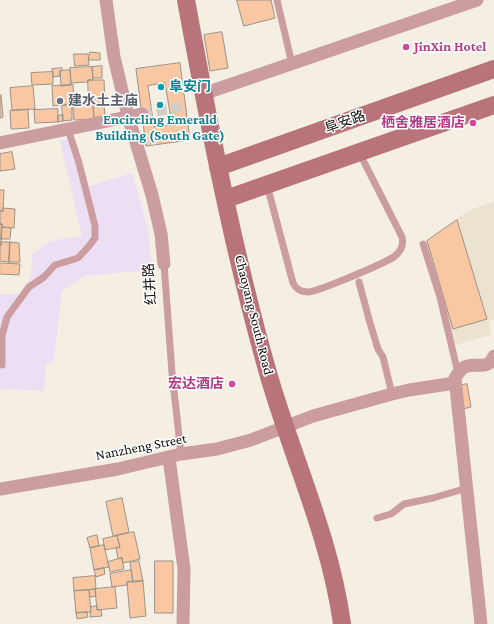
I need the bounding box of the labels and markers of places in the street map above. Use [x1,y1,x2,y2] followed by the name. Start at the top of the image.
[414,39,486,55] place label: JinXin Hotel
[401,42,411,52] marker: JinXin Hotel
[169,79,211,95] place label: 阜安门
[156,82,166,92] marker: 阜安门
[68,93,138,109] place label: 建水土主庙
[55,96,65,106] marker: 建水土主庙
[155,100,165,110] marker: Encircling Emerald Building (South Gate)
[95,112,225,144] place label: Encircling Emerald Building (South Gate)
[381,115,465,131] place label: 栖舍雅居酒店
[468,118,478,128] marker: 栖舍雅居酒店
[168,376,224,392] place label: 宏达酒店
[227,379,237,389] marker: 宏达酒店

